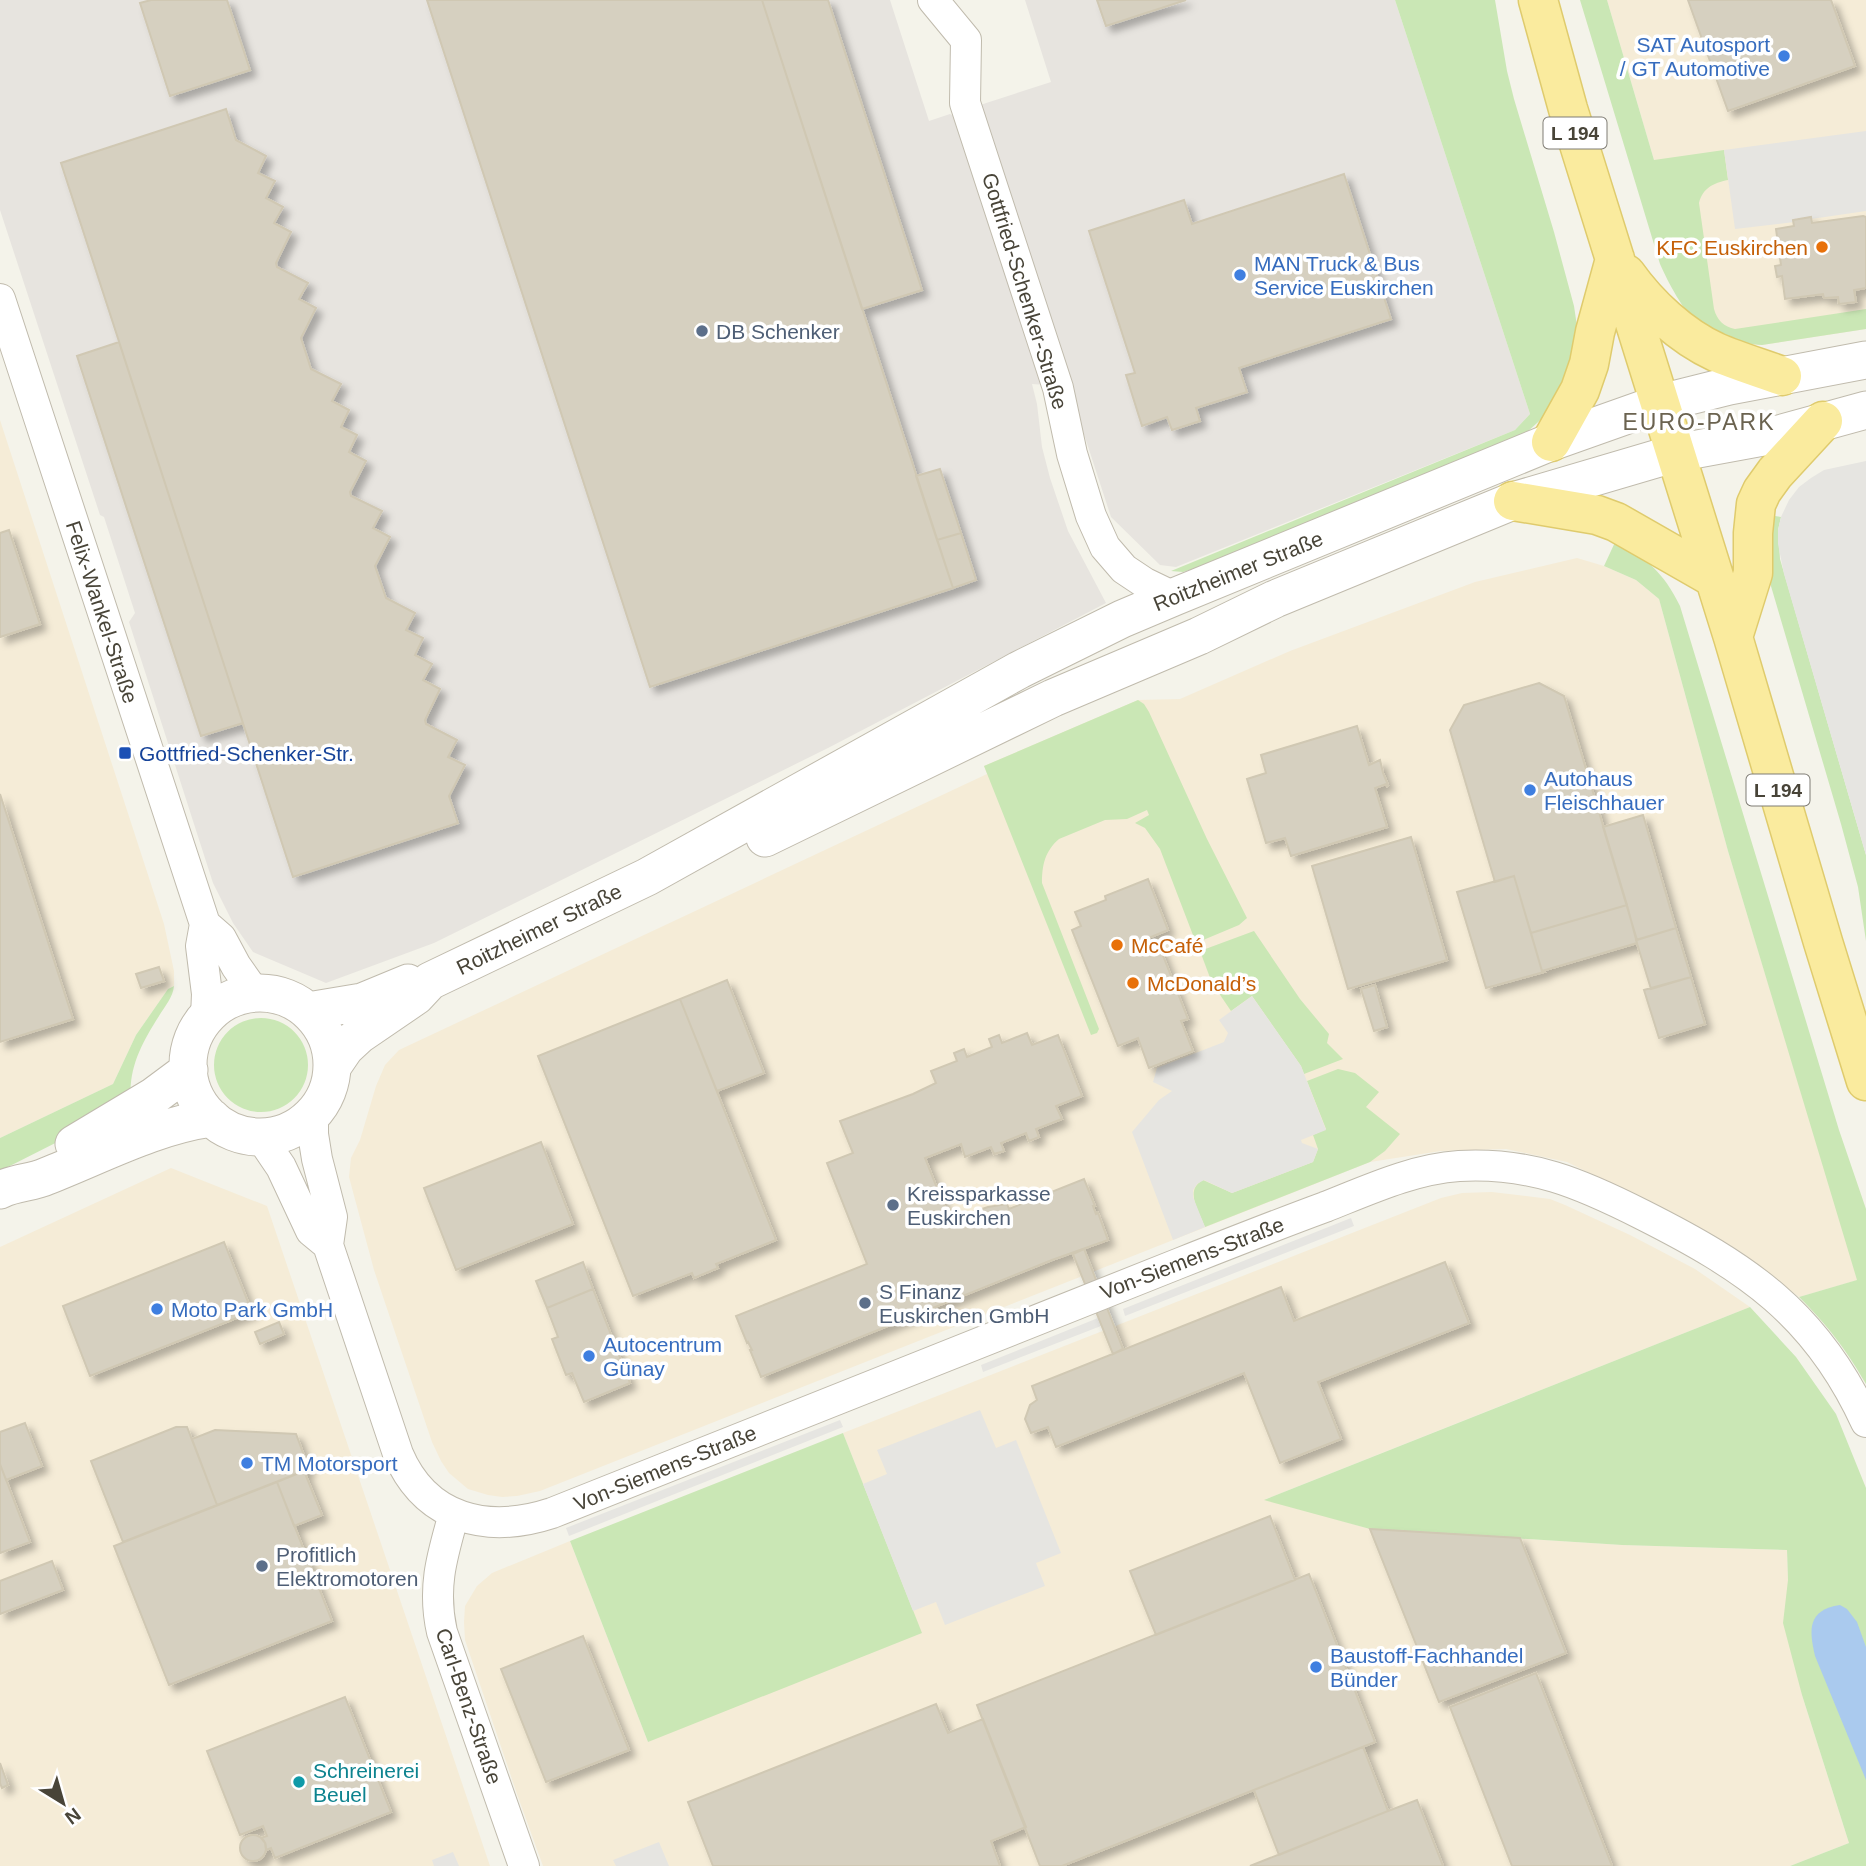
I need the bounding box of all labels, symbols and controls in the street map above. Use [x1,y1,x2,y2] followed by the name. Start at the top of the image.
[1620,33,1770,80] place label: SAT Autosport / GT Automotive
[1776,48,1792,64] marker: SAT Autosport / GT Automotive
[1544,118,1606,148] road number: L 194
[978,170,1072,412] street label: Gottfried-Schenker-Straße
[1656,236,1808,259] place label: KFC Euskirchen
[1814,239,1830,255] marker: KFC Euskirchen
[1254,252,1434,299] place label: MAN Truck & Bus Service Euskirchen
[1232,267,1248,283] marker: MAN Truck & Bus Service Euskirchen
[716,320,840,343] place label: DB Schenker
[694,323,710,339] marker: DB Schenker
[1622,409,1776,435] district label: EURO-PARK
[62,518,142,706] street label: Felix-Wankel-Straße
[1150,526,1326,616] street label: Roitzheimer Straße
[139,742,354,765] place label: Gottfried-Schenker-Str.
[117,745,133,761] marker: Gottfried-Schenker-Str.
[1544,767,1664,814] place label: Autohaus Fleischhauer
[1746,775,1810,806] road number: L 194
[1522,782,1538,798] marker: Autohaus Fleischhauer
[453,879,625,979] street label: Roitzheimer Straße
[1131,934,1203,957] place label: McCafé
[1109,937,1125,953] marker: McCafé
[1147,972,1256,995] place label: McDonald’s
[1125,975,1141,991] marker: McDonald’s
[907,1182,1051,1229] place label: Kreissparkasse Euskirchen
[885,1197,901,1213] marker: Kreissparkasse Euskirchen
[1097,1212,1287,1304] street label: Von-Siemens-Straße
[879,1280,1049,1327] place label: S Finanz Euskirchen GmbH
[857,1295,873,1311] marker: S Finanz Euskirchen GmbH
[171,1298,333,1321] place label: Moto Park GmbH
[149,1301,165,1317] marker: Moto Park GmbH
[603,1333,722,1380] place label: Autocentrum Günay
[581,1348,597,1364] marker: Autocentrum Günay
[570,1421,760,1515] street label: Von-Siemens-Straße
[261,1452,398,1475] place label: TM Motorsport
[239,1455,255,1471] marker: TM Motorsport
[276,1543,418,1590] place label: Profitlich Elektromotoren
[254,1558,270,1574] marker: Profitlich Elektromotoren
[432,1625,506,1787] street label: Carl-Benz-Straße
[1330,1644,1523,1691] place label: Baustoff-Fachhandel Bünder
[1308,1659,1324,1675] marker: Baustoff-Fachhandel Bünder
[313,1759,419,1806] place label: Schreinerei Beuel
[28,1768,98,1838] north arrow
[291,1774,307,1790] marker: Schreinerei Beuel
[61,1804,85,1829] text: N

